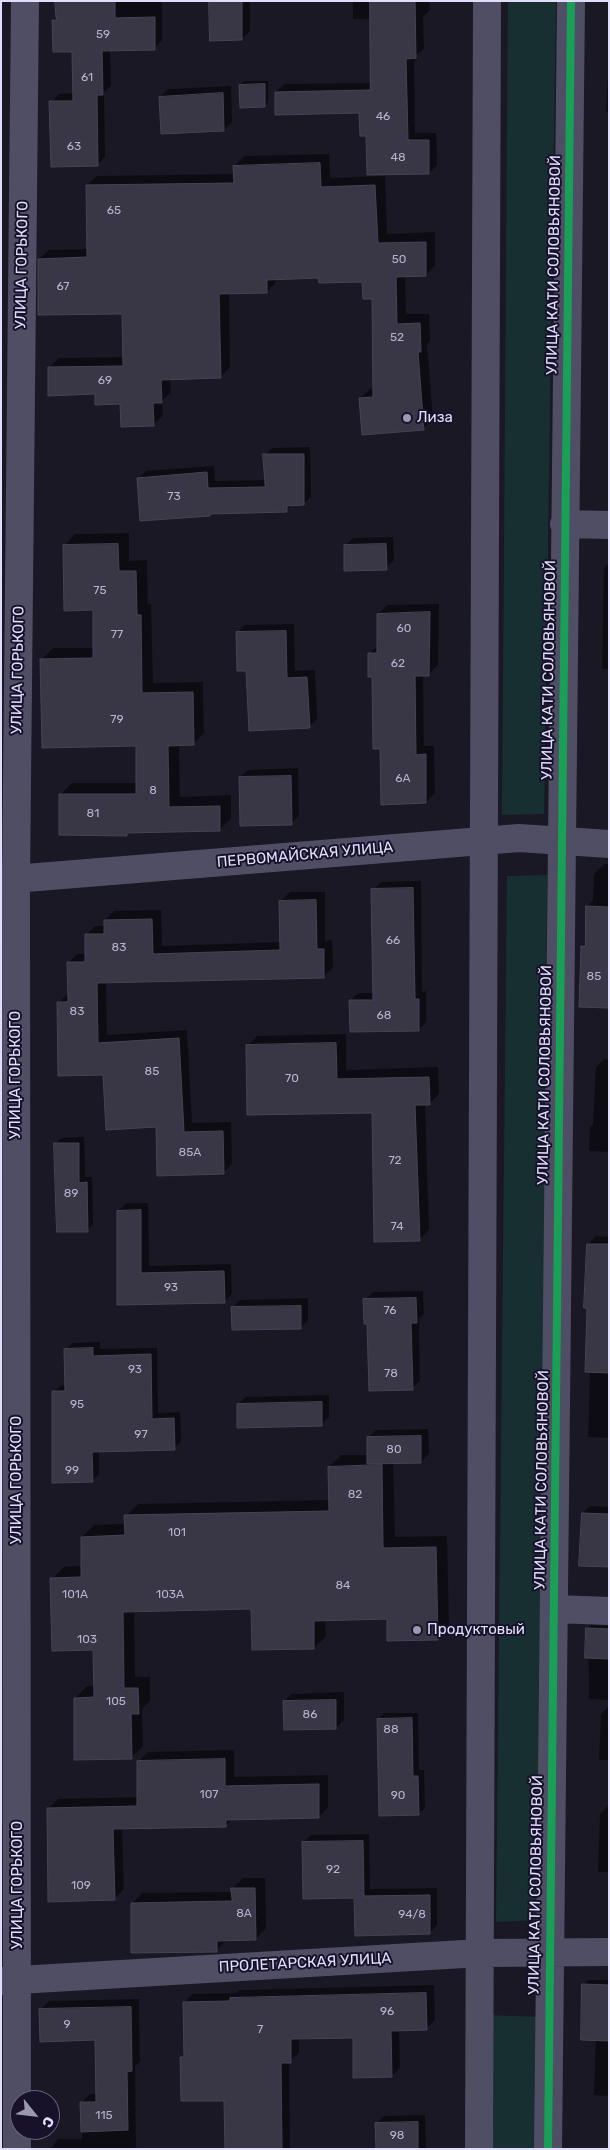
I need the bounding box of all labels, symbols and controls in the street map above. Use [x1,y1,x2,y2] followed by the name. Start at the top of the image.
[96,28,110,42] house number: 59
[81,71,93,85] house number: 61
[376,110,390,124] house number: 46
[67,140,81,154] house number: 63
[390,151,406,165] house number: 48
[543,155,565,375] street label: УЛИЦА КАТИ СОЛОВЬЯНОВОЙ
[12,201,32,329] street label: УЛИЦА ГОРЬКОГО
[107,204,121,218] house number: 65
[392,253,406,267] house number: 50
[56,280,70,294] house number: 67
[390,331,404,345] house number: 52
[98,374,112,388] house number: 69
[417,409,453,427] place label: Лиза
[401,412,413,424] marker: Лиза
[167,490,181,504] house number: 73
[538,560,560,780] street label: УЛИЦА КАТИ СОЛОВЬЯНОВОЙ
[93,584,107,598] house number: 75
[8,606,28,734] street label: УЛИЦА ГОРЬКОГО
[397,622,411,636] house number: 60
[111,628,123,642] house number: 77
[391,657,405,671] house number: 62
[110,713,124,727] house number: 79
[395,772,411,786] house number: 6А
[149,784,157,798] house number: 8
[87,807,99,821] house number: 81
[216,838,394,872] street label: ПЕРВОМАЙСКАЯ УЛИЦА
[386,934,400,948] house number: 66
[112,941,126,955] house number: 83
[534,965,556,1185] street label: УЛИЦА КАТИ СОЛОВЬЯНОВОЙ
[587,970,601,984] house number: 85
[70,1005,84,1019] house number: 83
[377,1009,391,1023] house number: 68
[7,1011,25,1139] street label: УЛИЦА ГОРЬКОГО
[145,1065,159,1079] house number: 85
[285,1072,299,1086] house number: 70
[179,1146,201,1160] house number: 85А
[388,1154,402,1168] house number: 72
[64,1187,78,1201] house number: 89
[390,1220,404,1234] house number: 74
[164,1281,178,1295] house number: 93
[383,1304,397,1318] house number: 76
[128,1363,142,1377] house number: 93
[384,1367,398,1381] house number: 78
[531,1370,553,1590] street label: УЛИЦА КАТИ СОЛОВЬЯНОВОЙ
[70,1398,84,1412] house number: 95
[8,1416,26,1544] street label: УЛИЦА ГОРЬКОГО
[134,1428,148,1442] house number: 97
[386,1443,402,1457] house number: 80
[65,1464,79,1478] house number: 99
[348,1488,362,1502] house number: 82
[168,1526,186,1540] house number: 101
[335,1579,351,1593] house number: 84
[62,1588,88,1602] house number: 101А
[156,1588,184,1602] house number: 103А
[427,1621,525,1639] place label: Продуктовый
[411,1624,423,1636] marker: Продуктовый
[77,1633,97,1647] house number: 103
[106,1695,126,1709] house number: 105
[303,1708,317,1722] house number: 86
[383,1723,399,1737] house number: 88
[525,1775,547,1995] street label: УЛИЦА КАТИ СОЛОВЬЯНОВОЙ
[200,1788,218,1802] house number: 107
[391,1789,405,1803] house number: 90
[9,1821,27,1949] street label: УЛИЦА ГОРЬКОГО
[326,1863,340,1877] house number: 92
[71,1879,91,1893] house number: 109
[236,1907,252,1921] house number: 8А
[398,1908,426,1922] house number: 94/8
[218,1949,392,1977] street label: ПРОЛЕТАРСКАЯ УЛИЦА
[380,2005,394,2019] house number: 96
[63,2018,71,2032] house number: 9
[257,2023,263,2037] house number: 7
[10,2090,60,2140] north arrow
[95,2109,113,2123] house number: 115
[38,2114,58,2130] text: С
[390,2129,404,2143] house number: 98

